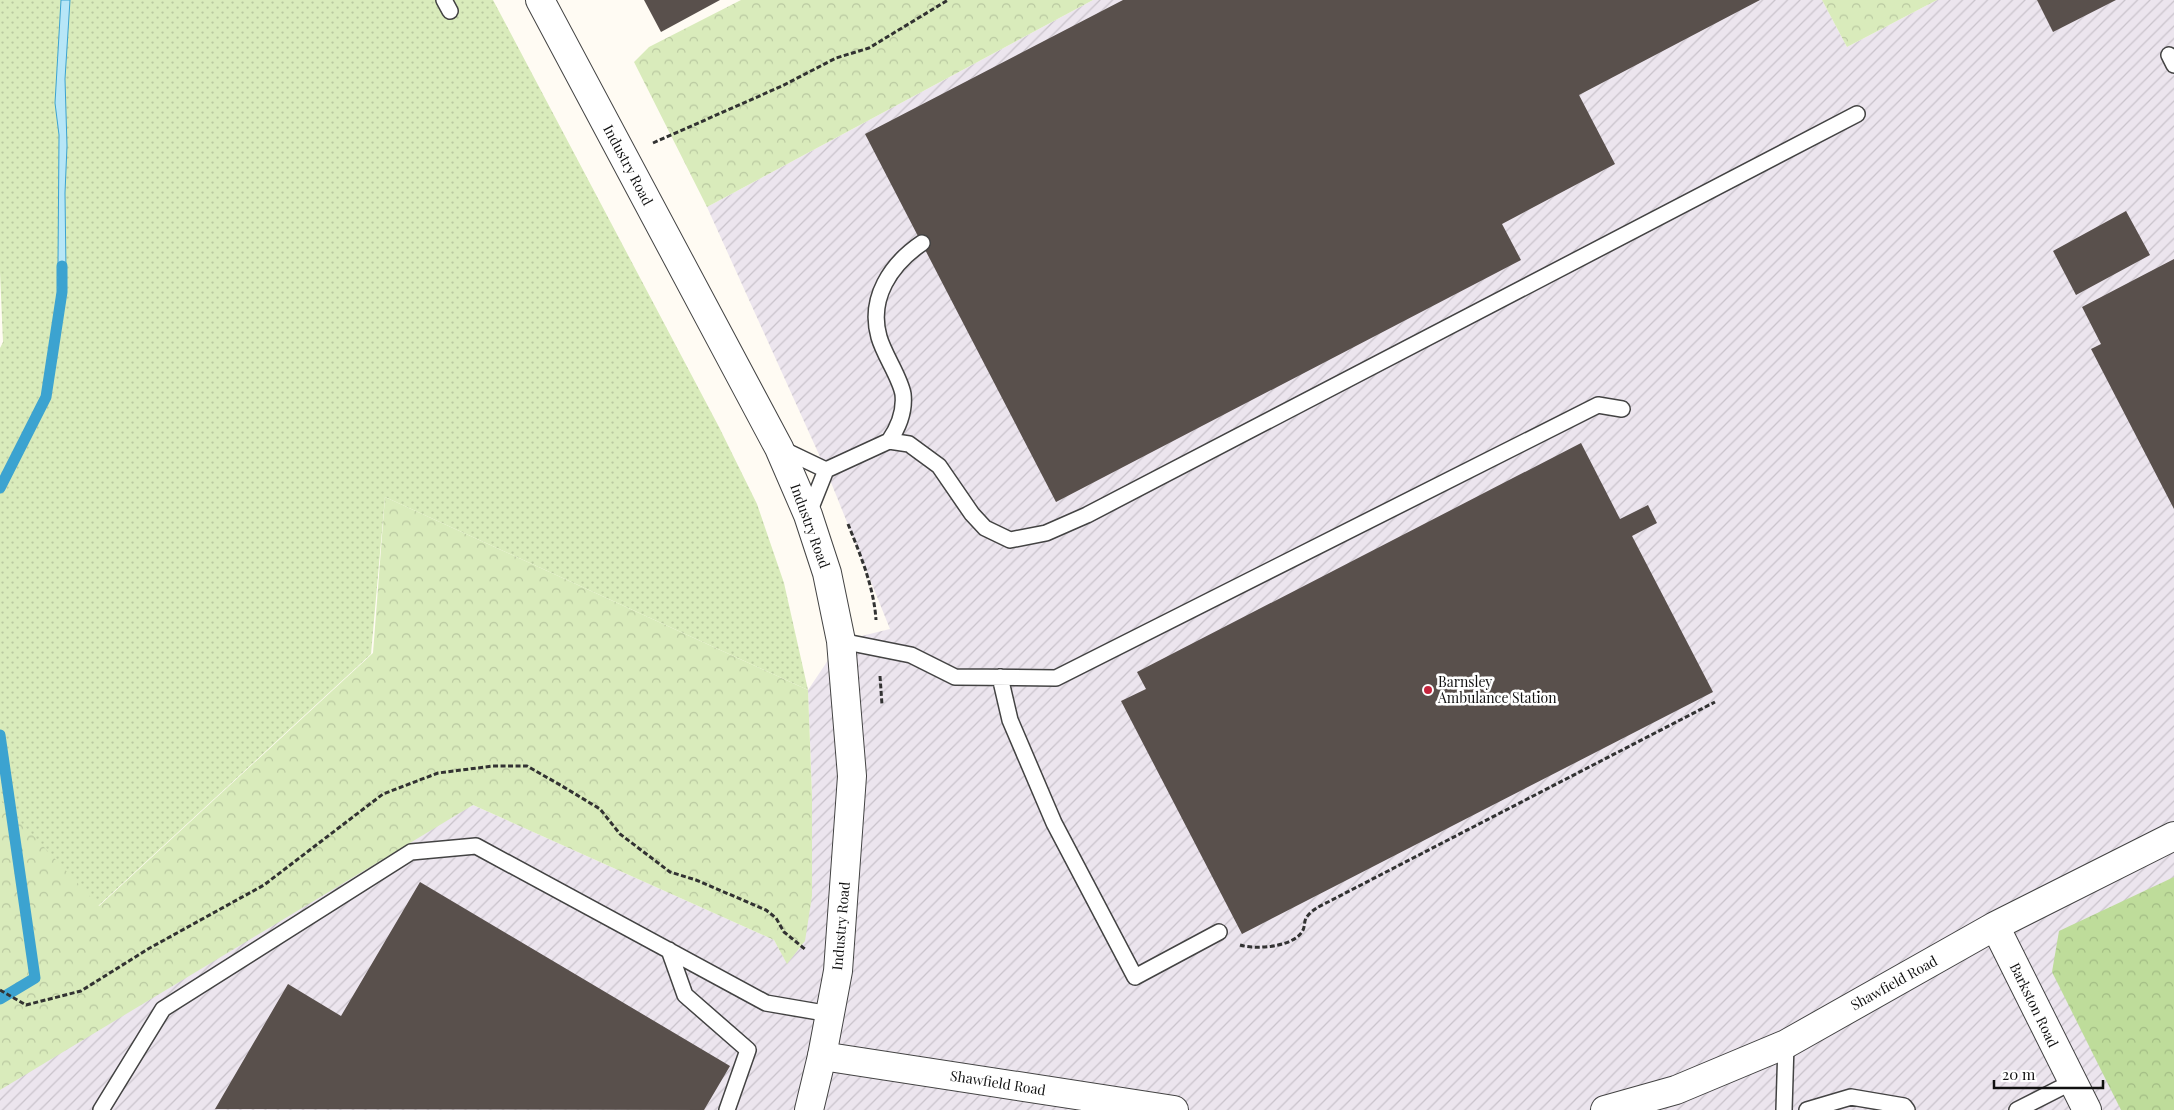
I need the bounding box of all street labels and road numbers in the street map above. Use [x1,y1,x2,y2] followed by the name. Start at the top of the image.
[599,121,658,208] street label: Industry Road
[786,481,835,571] street label: Industry Road
[827,881,854,971] street label: Industry Road
[1847,951,1941,1014] street label: Shawfield Road
[2006,959,2063,1050] street label: Barkston Road
[949,1066,1047,1099] street label: Shawfield Road

